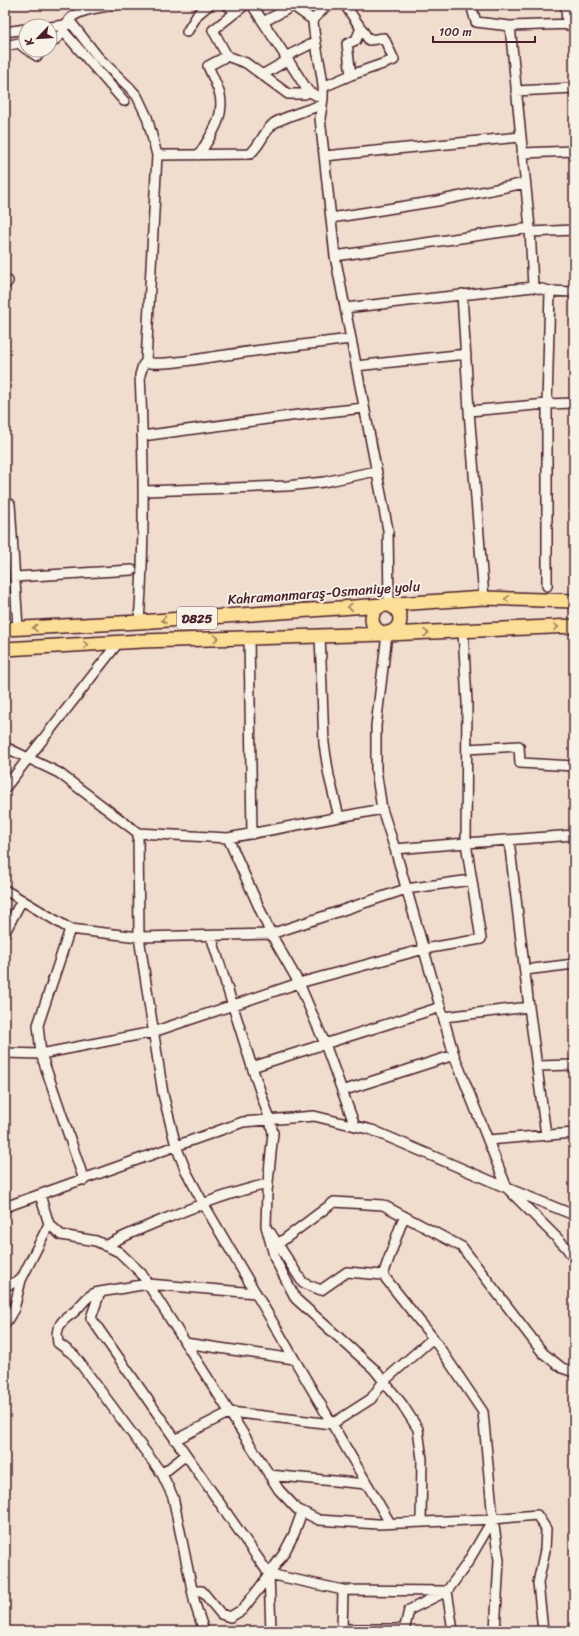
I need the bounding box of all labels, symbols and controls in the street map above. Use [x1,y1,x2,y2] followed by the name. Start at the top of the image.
[18,18,58,58] north arrow
[433,18,535,44] scale bar
[439,21,472,43] text: 100 m
[19,34,40,50] text: K
[227,574,422,612] street label: Kahramanmaraş-Osmaniye yolu
[504,595,510,603] one-way arrow
[347,602,353,611] one-way arrow
[177,607,217,629] road number: D825
[161,616,167,625] one-way arrow
[553,622,559,631] one-way arrow
[32,623,38,632] one-way arrow
[423,628,429,637] one-way arrow
[213,634,219,643] one-way arrow
[83,640,89,649] one-way arrow

